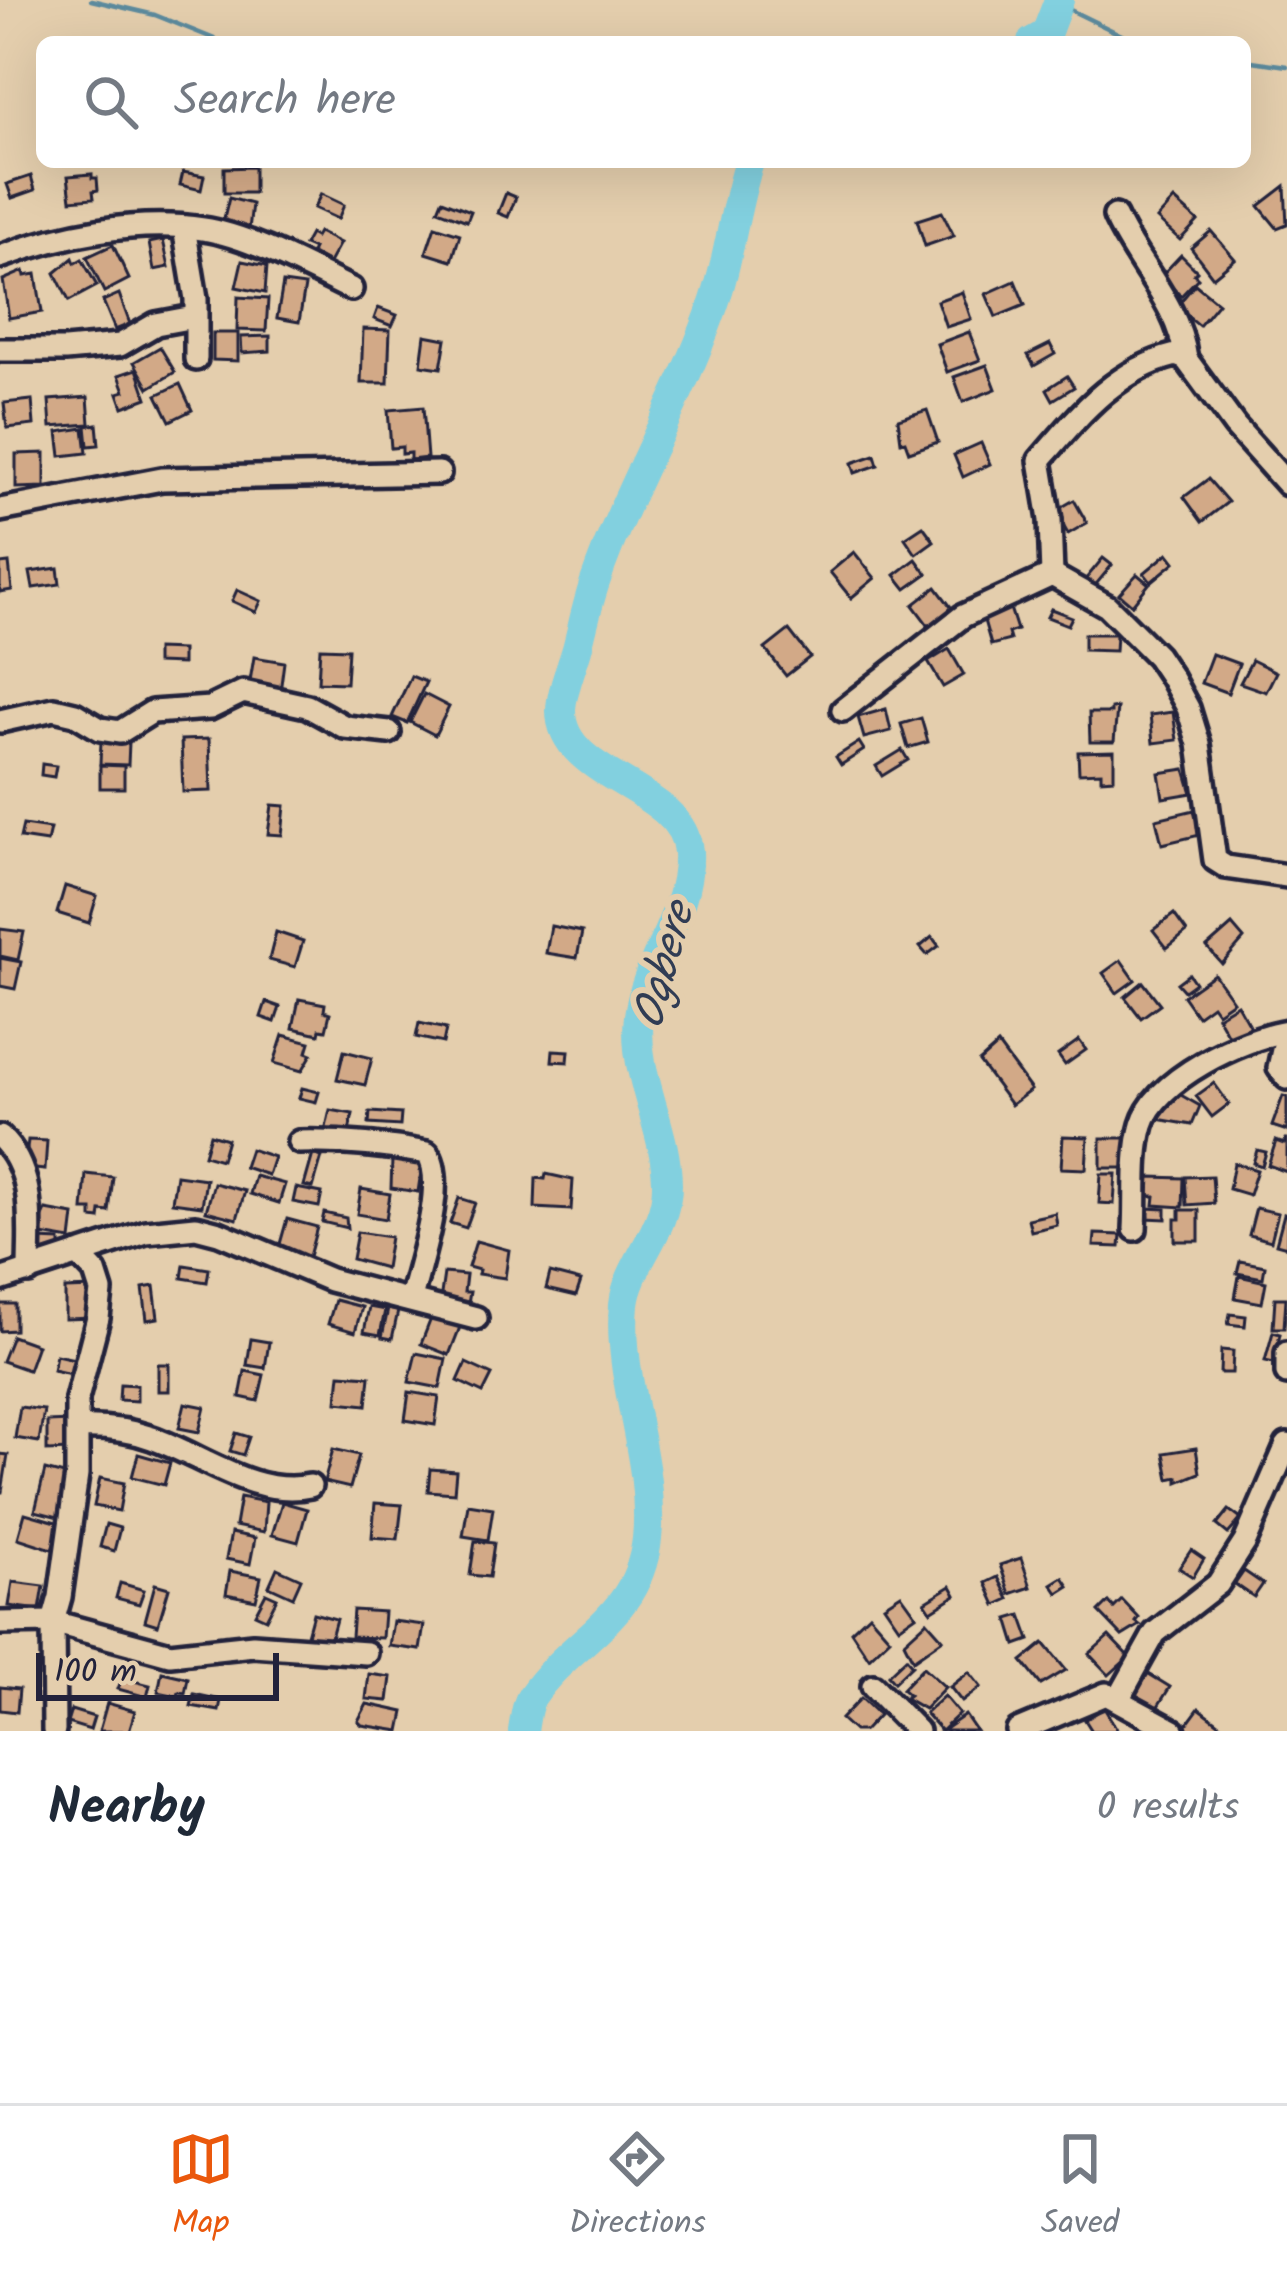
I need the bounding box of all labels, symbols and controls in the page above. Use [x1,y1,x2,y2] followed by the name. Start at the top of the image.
[36,36,1251,168] search box
[174,66,396,138] text: Search here
[78,69,144,135] icon: search
[615,891,718,1037] water label: Ogbere
[36,1647,279,1700] scale bar
[54,1647,137,1700] text: 100 m
[48,1769,205,1850] text: Nearby
[1097,1778,1239,1840] text: 0 results
[168,2126,234,2251] tab: Map
[569,2126,706,2251] tab: Directions
[1041,2126,1119,2251] tab: Saved

